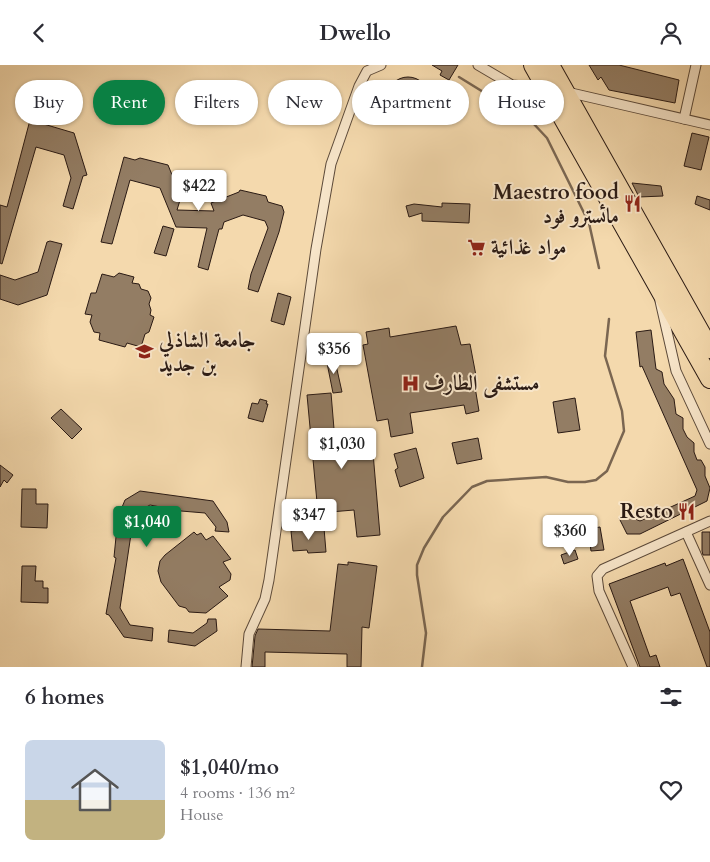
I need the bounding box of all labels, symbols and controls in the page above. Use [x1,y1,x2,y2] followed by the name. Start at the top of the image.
[319,18,391,48] text: Dwello
[25,19,53,47] icon: back
[657,19,685,47] icon: person
[15,80,83,125] chip: Buy
[93,80,165,125] chip: Rent
[175,80,258,125] chip: Filters
[268,80,342,125] chip: New
[352,80,469,125] chip: Apartment
[479,80,564,125] chip: House
[169,169,229,212] pin: $422
[183,175,215,197] text: $422
[493,178,619,231] place label: Maestro food مائسترو فود
[623,194,643,214] restaurant icon: Maestro food مائسترو فود
[491,233,567,262] place label: مواد غذائية
[467,237,487,257] supermarket icon: مواد غذائية
[158,326,256,379] place label: جامعة الشاذلي بن جديد
[304,333,364,375] pin: $356
[318,338,350,360] text: $356
[135,342,155,362] school or university icon: جامعة الشاذلي بن جديد
[424,369,539,399] place label: مستشفى الطارف
[400,373,420,393] hospital icon: مستشفى الطارف
[301,427,383,470] pin: $1,030
[319,433,365,455] text: $1,030
[620,497,673,526] place label: Resto
[279,499,339,541] pin: $347
[677,501,697,521] restaurant icon: Resto
[293,504,325,526] text: $347
[106,505,188,548] pin: $1,040
[124,511,170,533] text: $1,040
[540,515,600,557] pin: $360
[554,520,586,542] text: $360
[25,683,104,712] text: 6 homes
[657,683,685,711] icon: filters
[180,753,279,782] text: $1,040/mo
[65,760,125,820] icon: home
[657,776,685,804] icon: heart
[180,782,295,804] text: 4 rooms · 136 m²
[180,804,223,826] text: House

